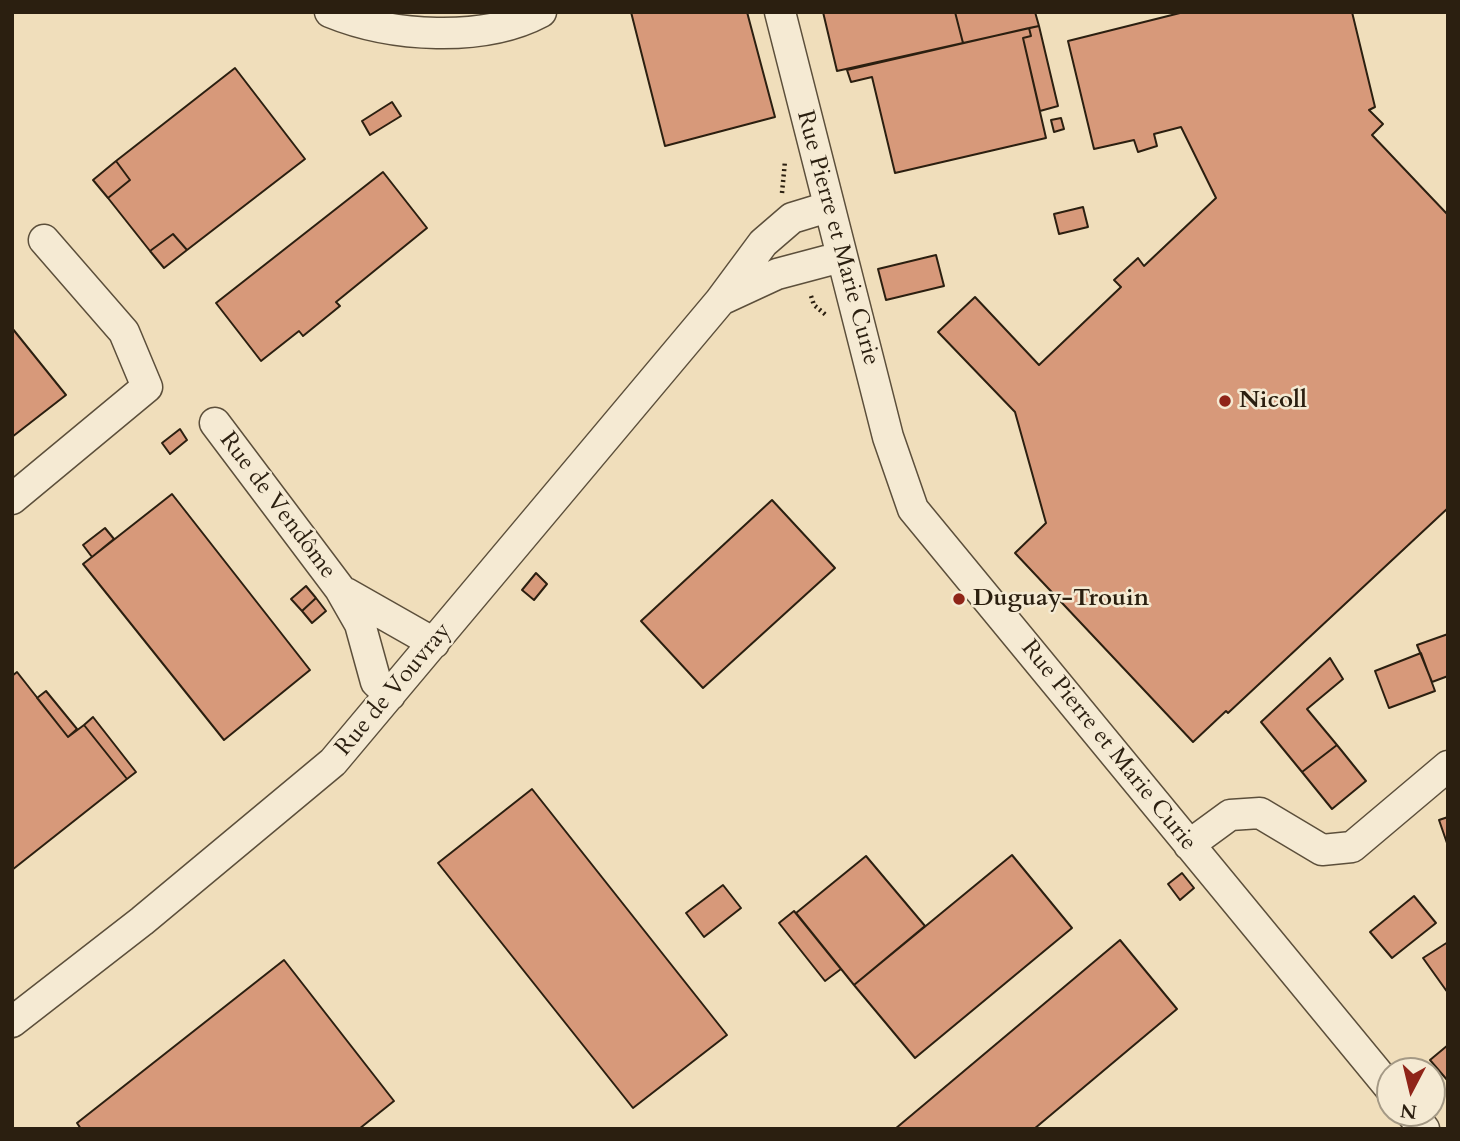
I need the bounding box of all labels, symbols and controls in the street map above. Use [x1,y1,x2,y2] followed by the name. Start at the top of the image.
[789,107,885,369] street label: Rue Pierre et Marie Curie
[1239,387,1307,415] place label: Nicoll
[1217,393,1233,409] marker: Nicoll
[212,427,342,585] street label: Rue de Vendôme
[973,585,1149,613] place label: Duguay-Trouin
[951,591,967,607] marker: Duguay-Trouin
[330,618,458,762] street label: Rue de Vouvray
[1014,635,1202,857] street label: Rue Pierre et Marie Curie
[1376,1057,1446,1127] north arrow
[1399,1097,1418,1125] text: N

